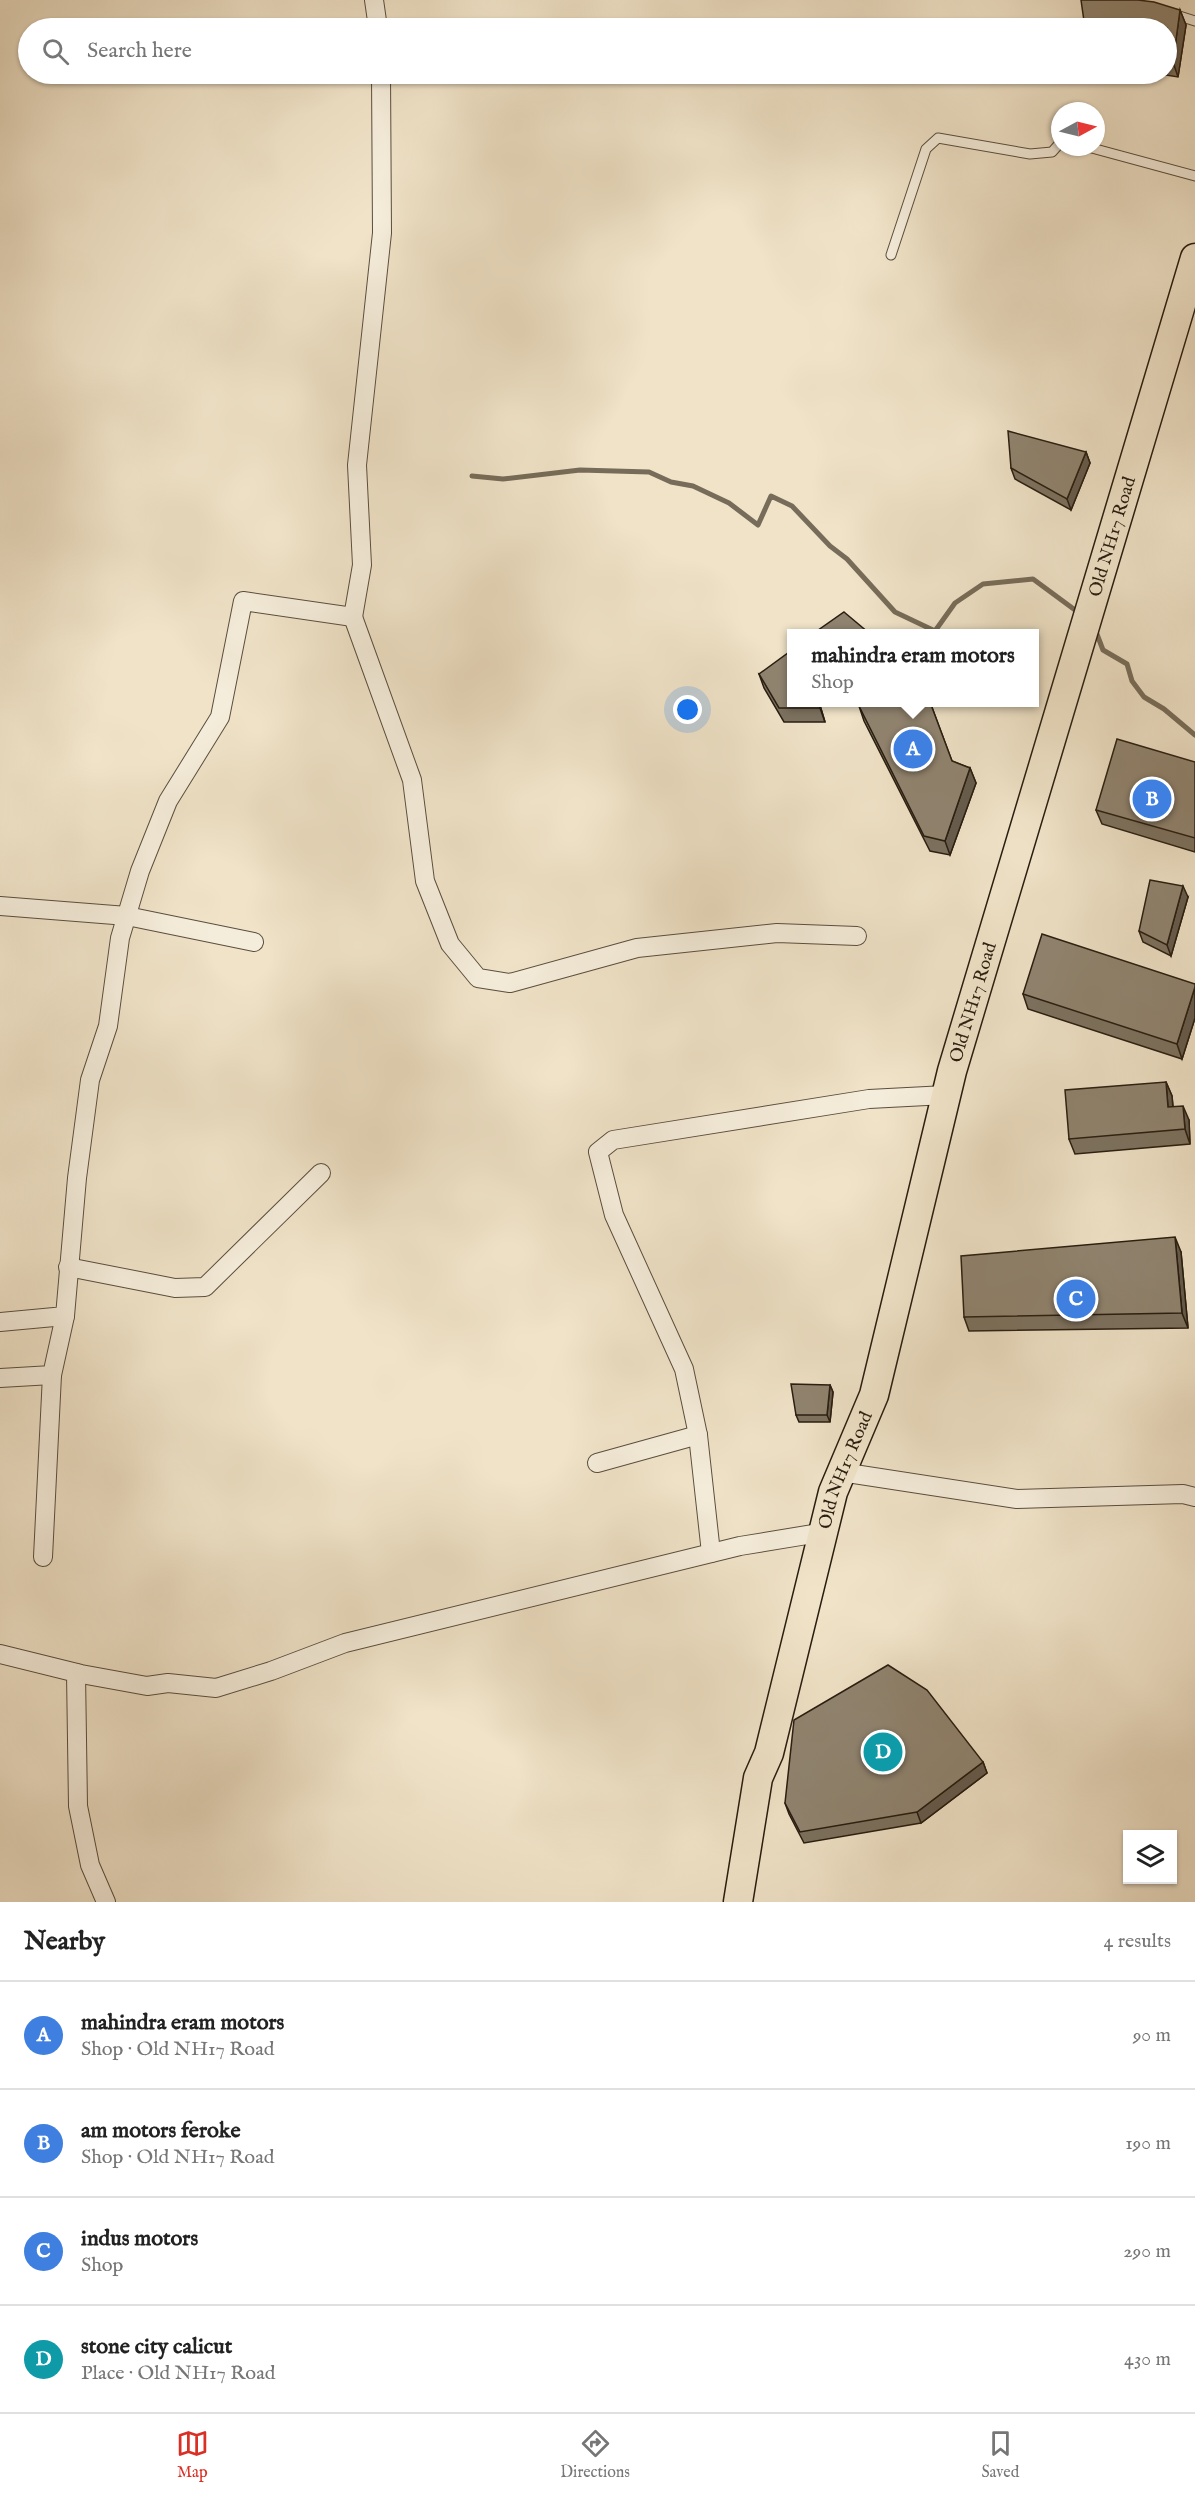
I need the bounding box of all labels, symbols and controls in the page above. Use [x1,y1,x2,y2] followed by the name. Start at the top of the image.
[18,18,1177,84] search box
[39,35,72,68] icon: search
[87,37,192,65] text: Search here
[1051,102,1105,156] north arrow
[1084,474,1142,600] street label: Old NH17 Road
[787,629,1039,707] popup
[811,642,1015,670] text: mahindra eram motors
[811,670,854,695] text: Shop
[673,695,702,724] your location
[894,726,932,771] pin: A
[1132,776,1172,822] pin: B
[945,940,1003,1065] street label: Old NH17 Road
[1056,1276,1096,1322] pin: C
[814,1408,879,1532] street label: Old NH17 Road
[864,1730,902,1774] pin: D
[1123,1830,1177,1884] map controls
[1123,1830,1177,1884] button: layers
[24,1925,105,1958] text: Nearby
[1104,1929,1171,1954] text: 4 results
[81,2009,284,2037] text: mahindra eram motors
[37,2023,50,2048] text: A
[1133,2023,1171,2048] text: 90 m
[81,2037,274,2062] text: Shop · Old NH17 Road
[81,2117,241,2145] text: am motors feroke
[37,2131,50,2156] text: B
[1125,2131,1171,2156] text: 190 m
[81,2145,274,2170] text: Shop · Old NH17 Road
[81,2225,198,2253] text: indus motors
[36,2239,51,2264] text: C
[1123,2239,1171,2264] text: 290 m
[81,2253,123,2278] text: Shop
[81,2333,232,2361] text: stone city calicut
[35,2347,52,2372] text: D
[1124,2347,1171,2372] text: 430 m
[81,2361,275,2386] text: Place · Old NH17 Road
[176,2427,209,2483] tab: Map
[560,2427,630,2483] tab: Directions
[981,2427,1019,2483] tab: Saved

